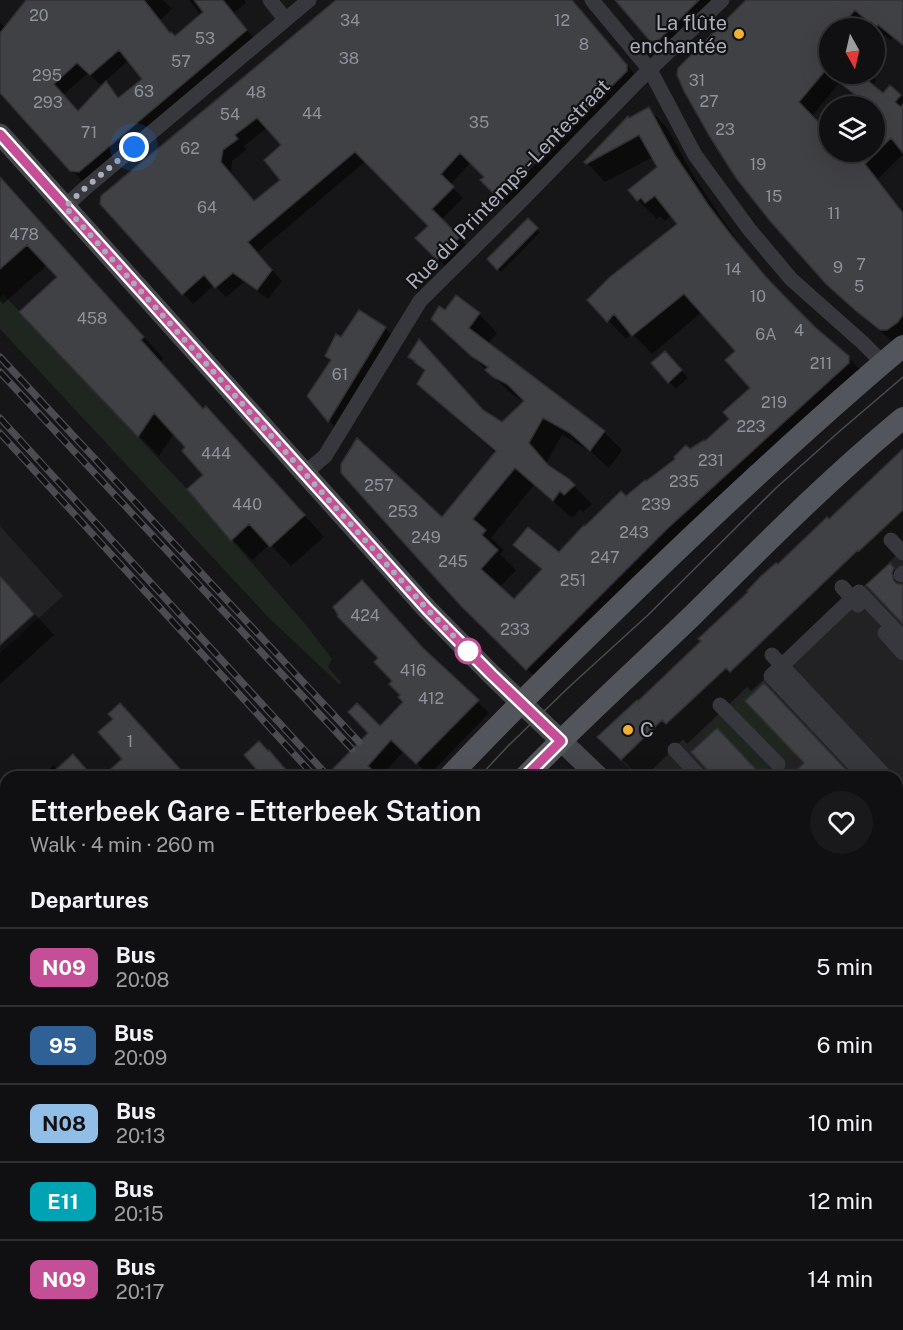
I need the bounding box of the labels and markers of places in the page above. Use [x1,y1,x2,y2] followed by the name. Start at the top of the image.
[630,11,727,58] place label: La flûte enchantée
[732,27,746,41] marker: La flûte enchantée
[455,638,481,664] unlabelled marker
[640,718,654,742] place label: C
[621,723,635,737] marker: C

